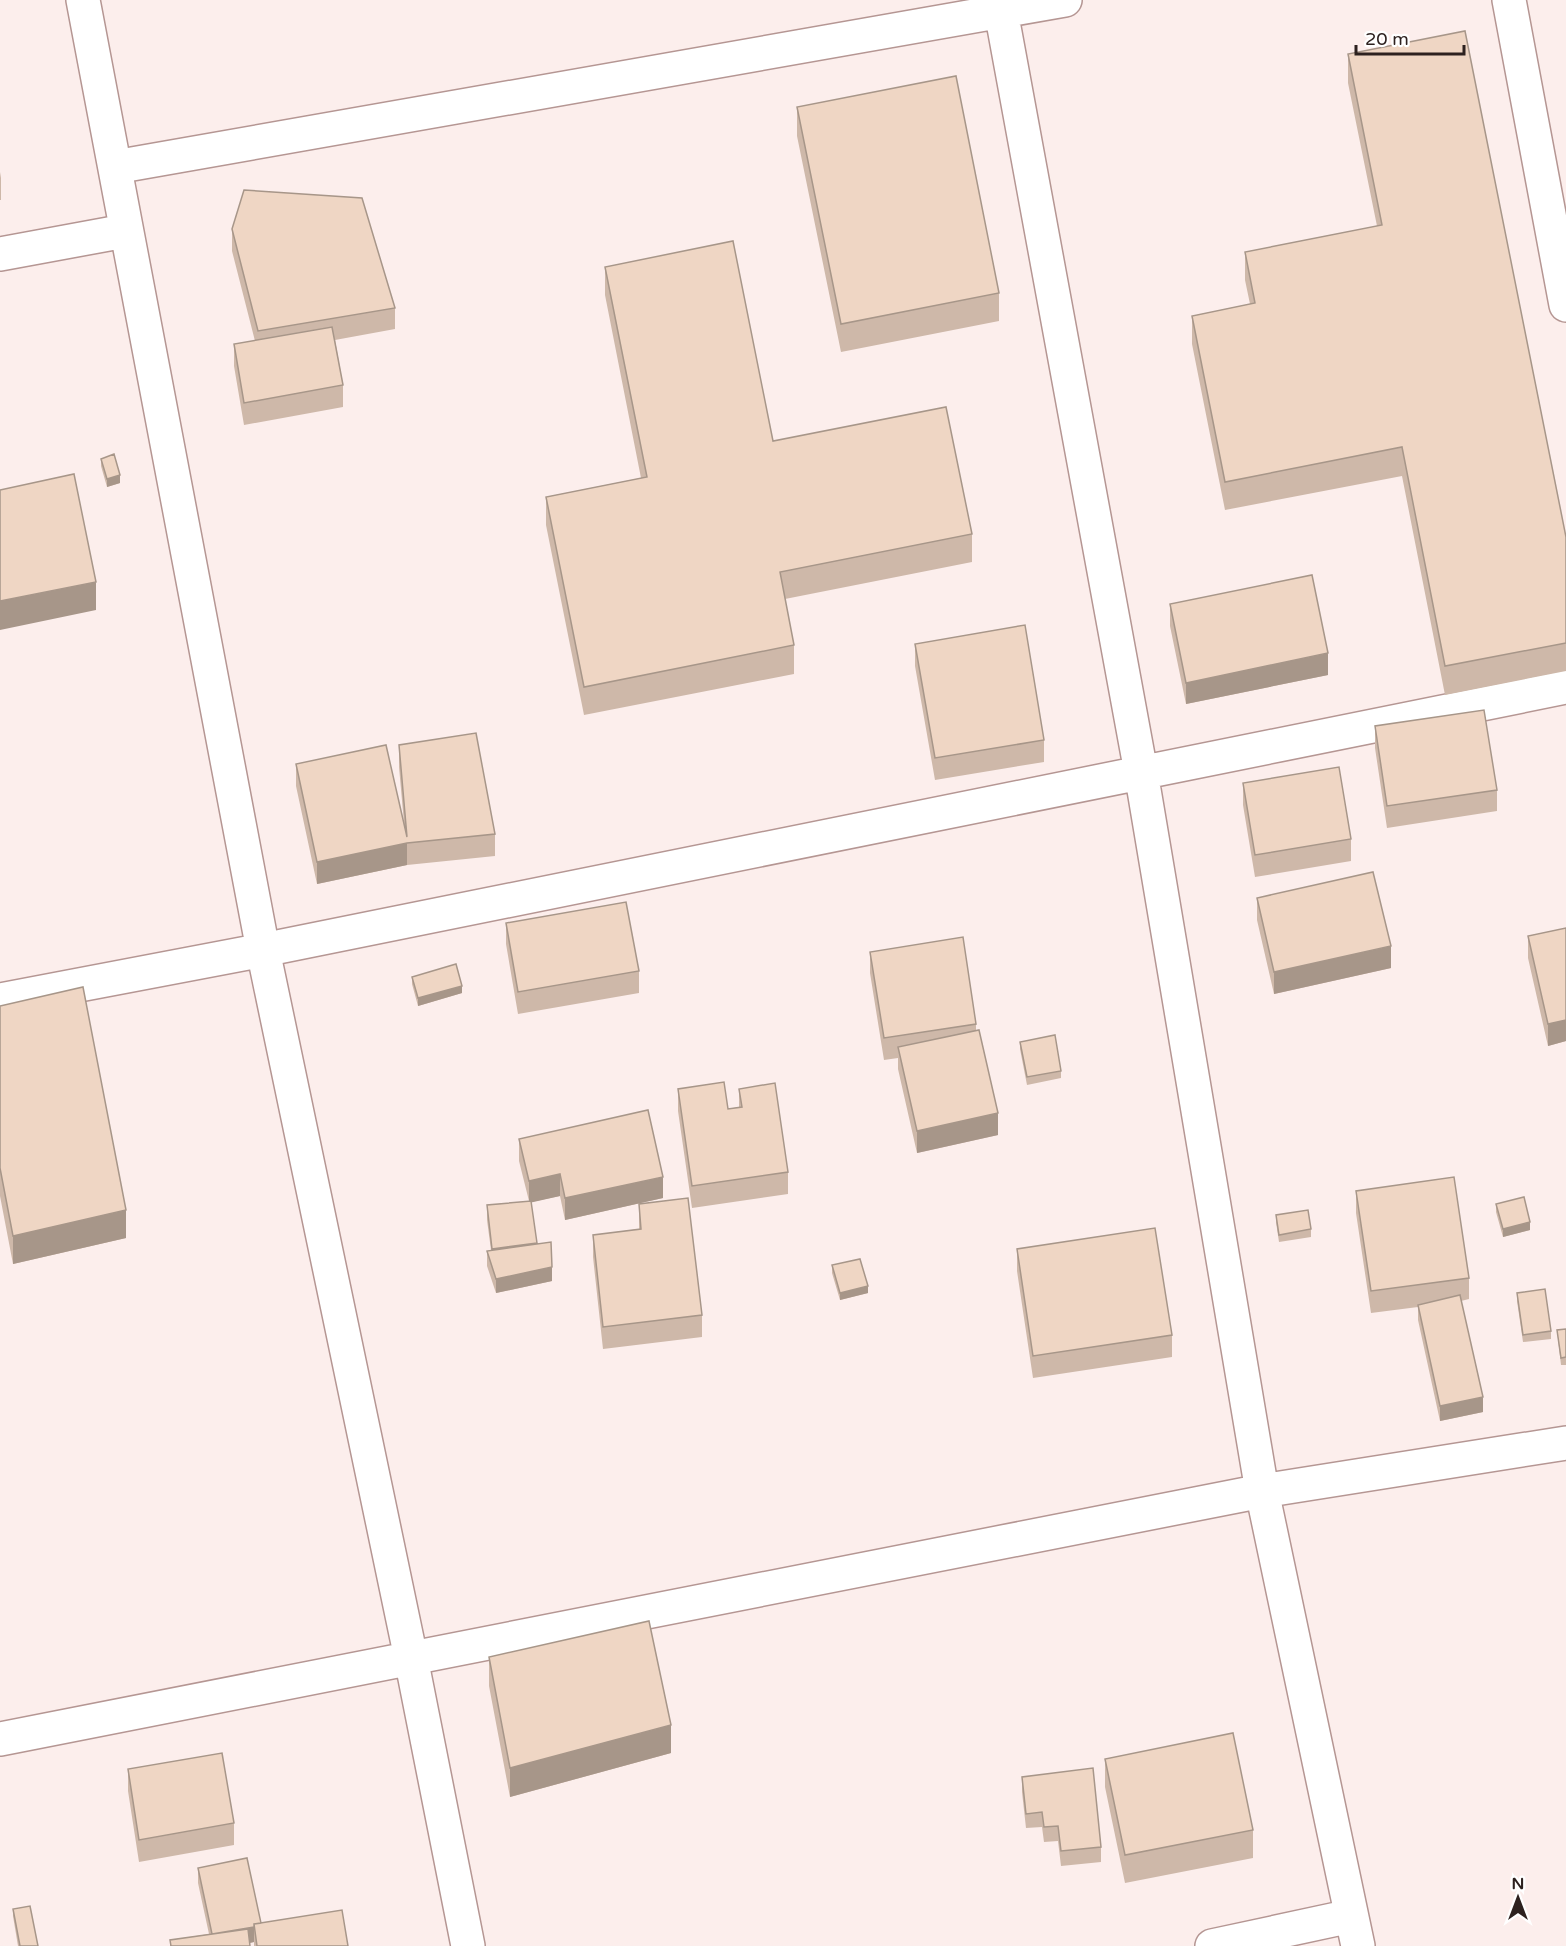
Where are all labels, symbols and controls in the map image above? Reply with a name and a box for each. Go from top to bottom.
scale bar [1356,18,1464,56]
text: 20 m [1365,28,1409,50]
north arrow [1488,1868,1548,1928]
text: N [1512,1874,1524,1894]

